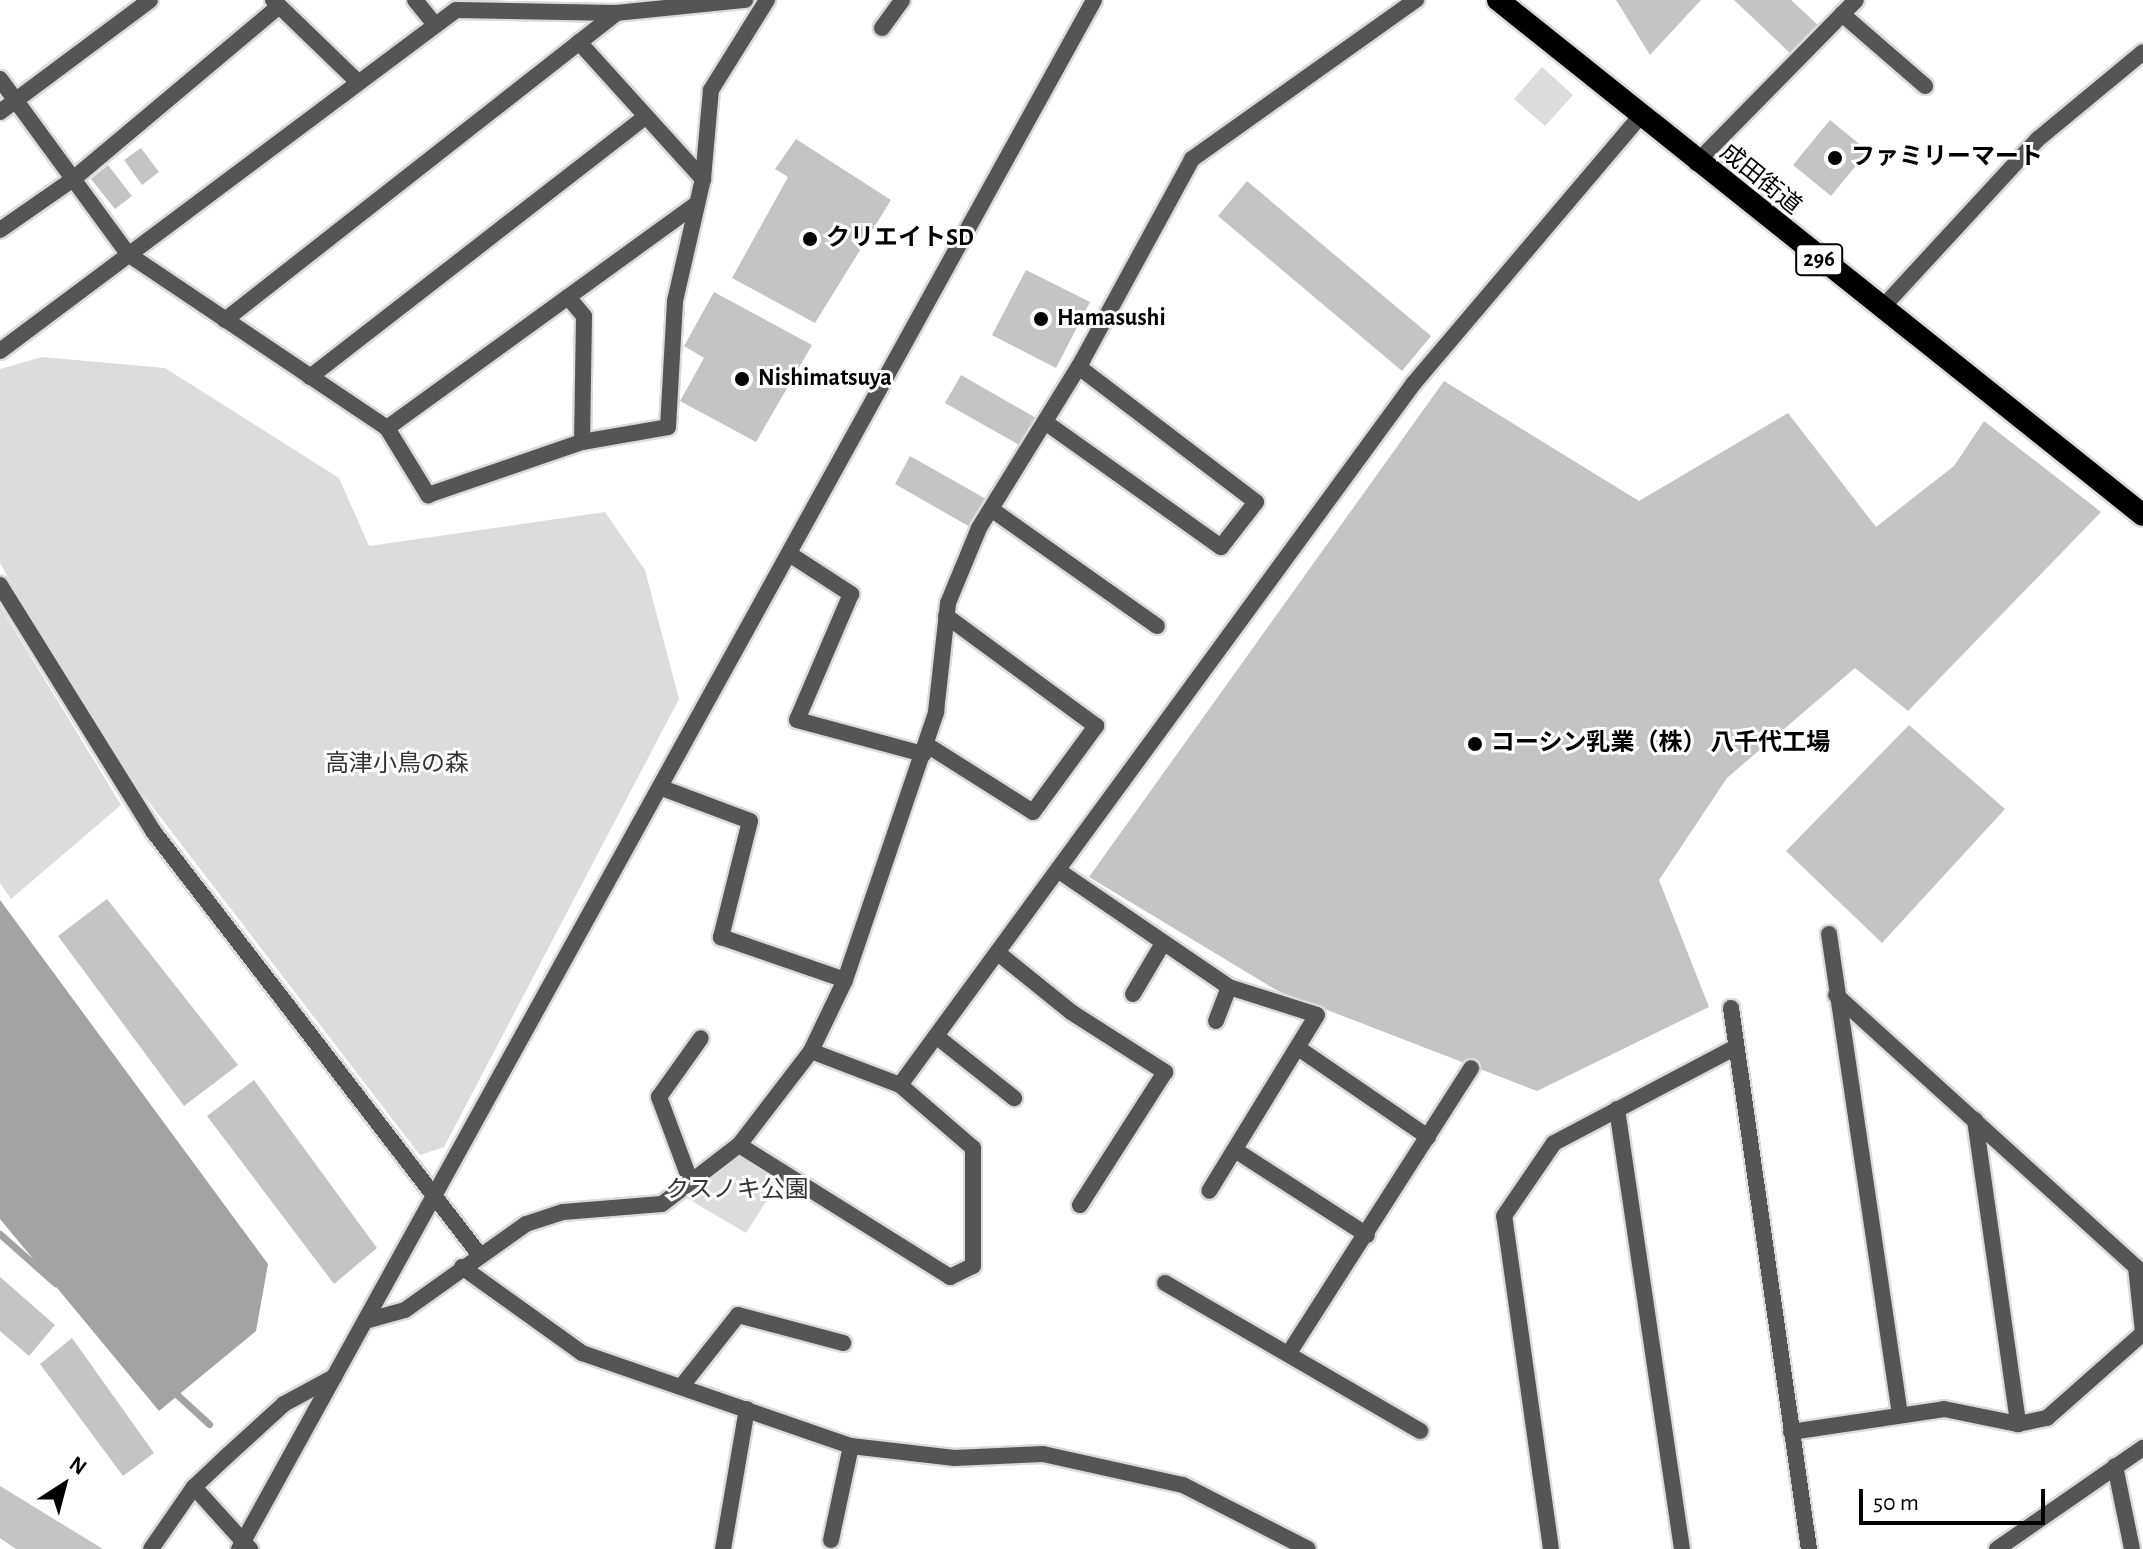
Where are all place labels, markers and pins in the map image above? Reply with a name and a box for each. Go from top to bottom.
place label: ファミリーマート [1851,144,2043,172]
marker: ファミリーマート [1826,149,1844,167]
place label: クリエイトSD [826,225,974,253]
marker: クリエイトSD [801,230,819,248]
place label: Hamasushi [1057,305,1166,333]
marker: Hamasushi [1032,310,1050,328]
place label: Nishimatsuya [758,365,892,393]
marker: Nishimatsuya [733,370,751,388]
place label: コーシン乳業（株） 八千代工場 [1491,730,1831,758]
marker: コーシン乳業（株） 八千代工場 [1466,735,1484,753]

